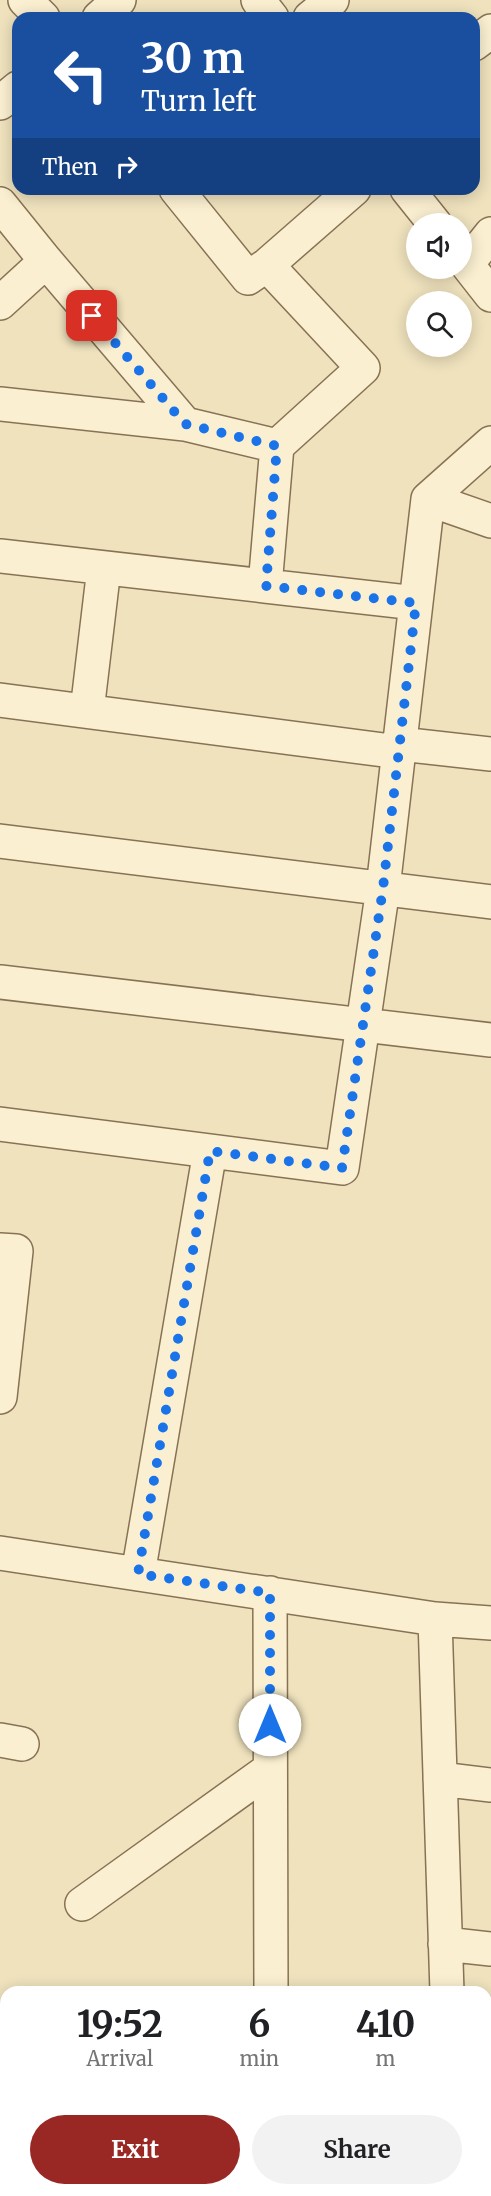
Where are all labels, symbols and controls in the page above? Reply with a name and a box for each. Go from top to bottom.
text: 30 m [141,32,245,84]
icon: left [42,36,120,114]
text: Turn left [141,84,256,118]
icon: right [110,150,143,183]
text: Then [42,153,98,181]
map controls [406,213,472,357]
button: sound [406,213,472,279]
pin [66,290,117,341]
button: search [406,291,472,357]
icon: arrive [75,299,108,332]
position arrow [238,1693,302,1757]
text: 19:52 [77,2002,163,2047]
text: 6 [248,2002,270,2047]
text: 410 [356,2002,415,2047]
text: Arrival [86,2046,153,2071]
text: min [240,2046,279,2071]
text: m [376,2046,395,2071]
button: Exit [30,2115,240,2184]
button: Share [252,2115,462,2184]

